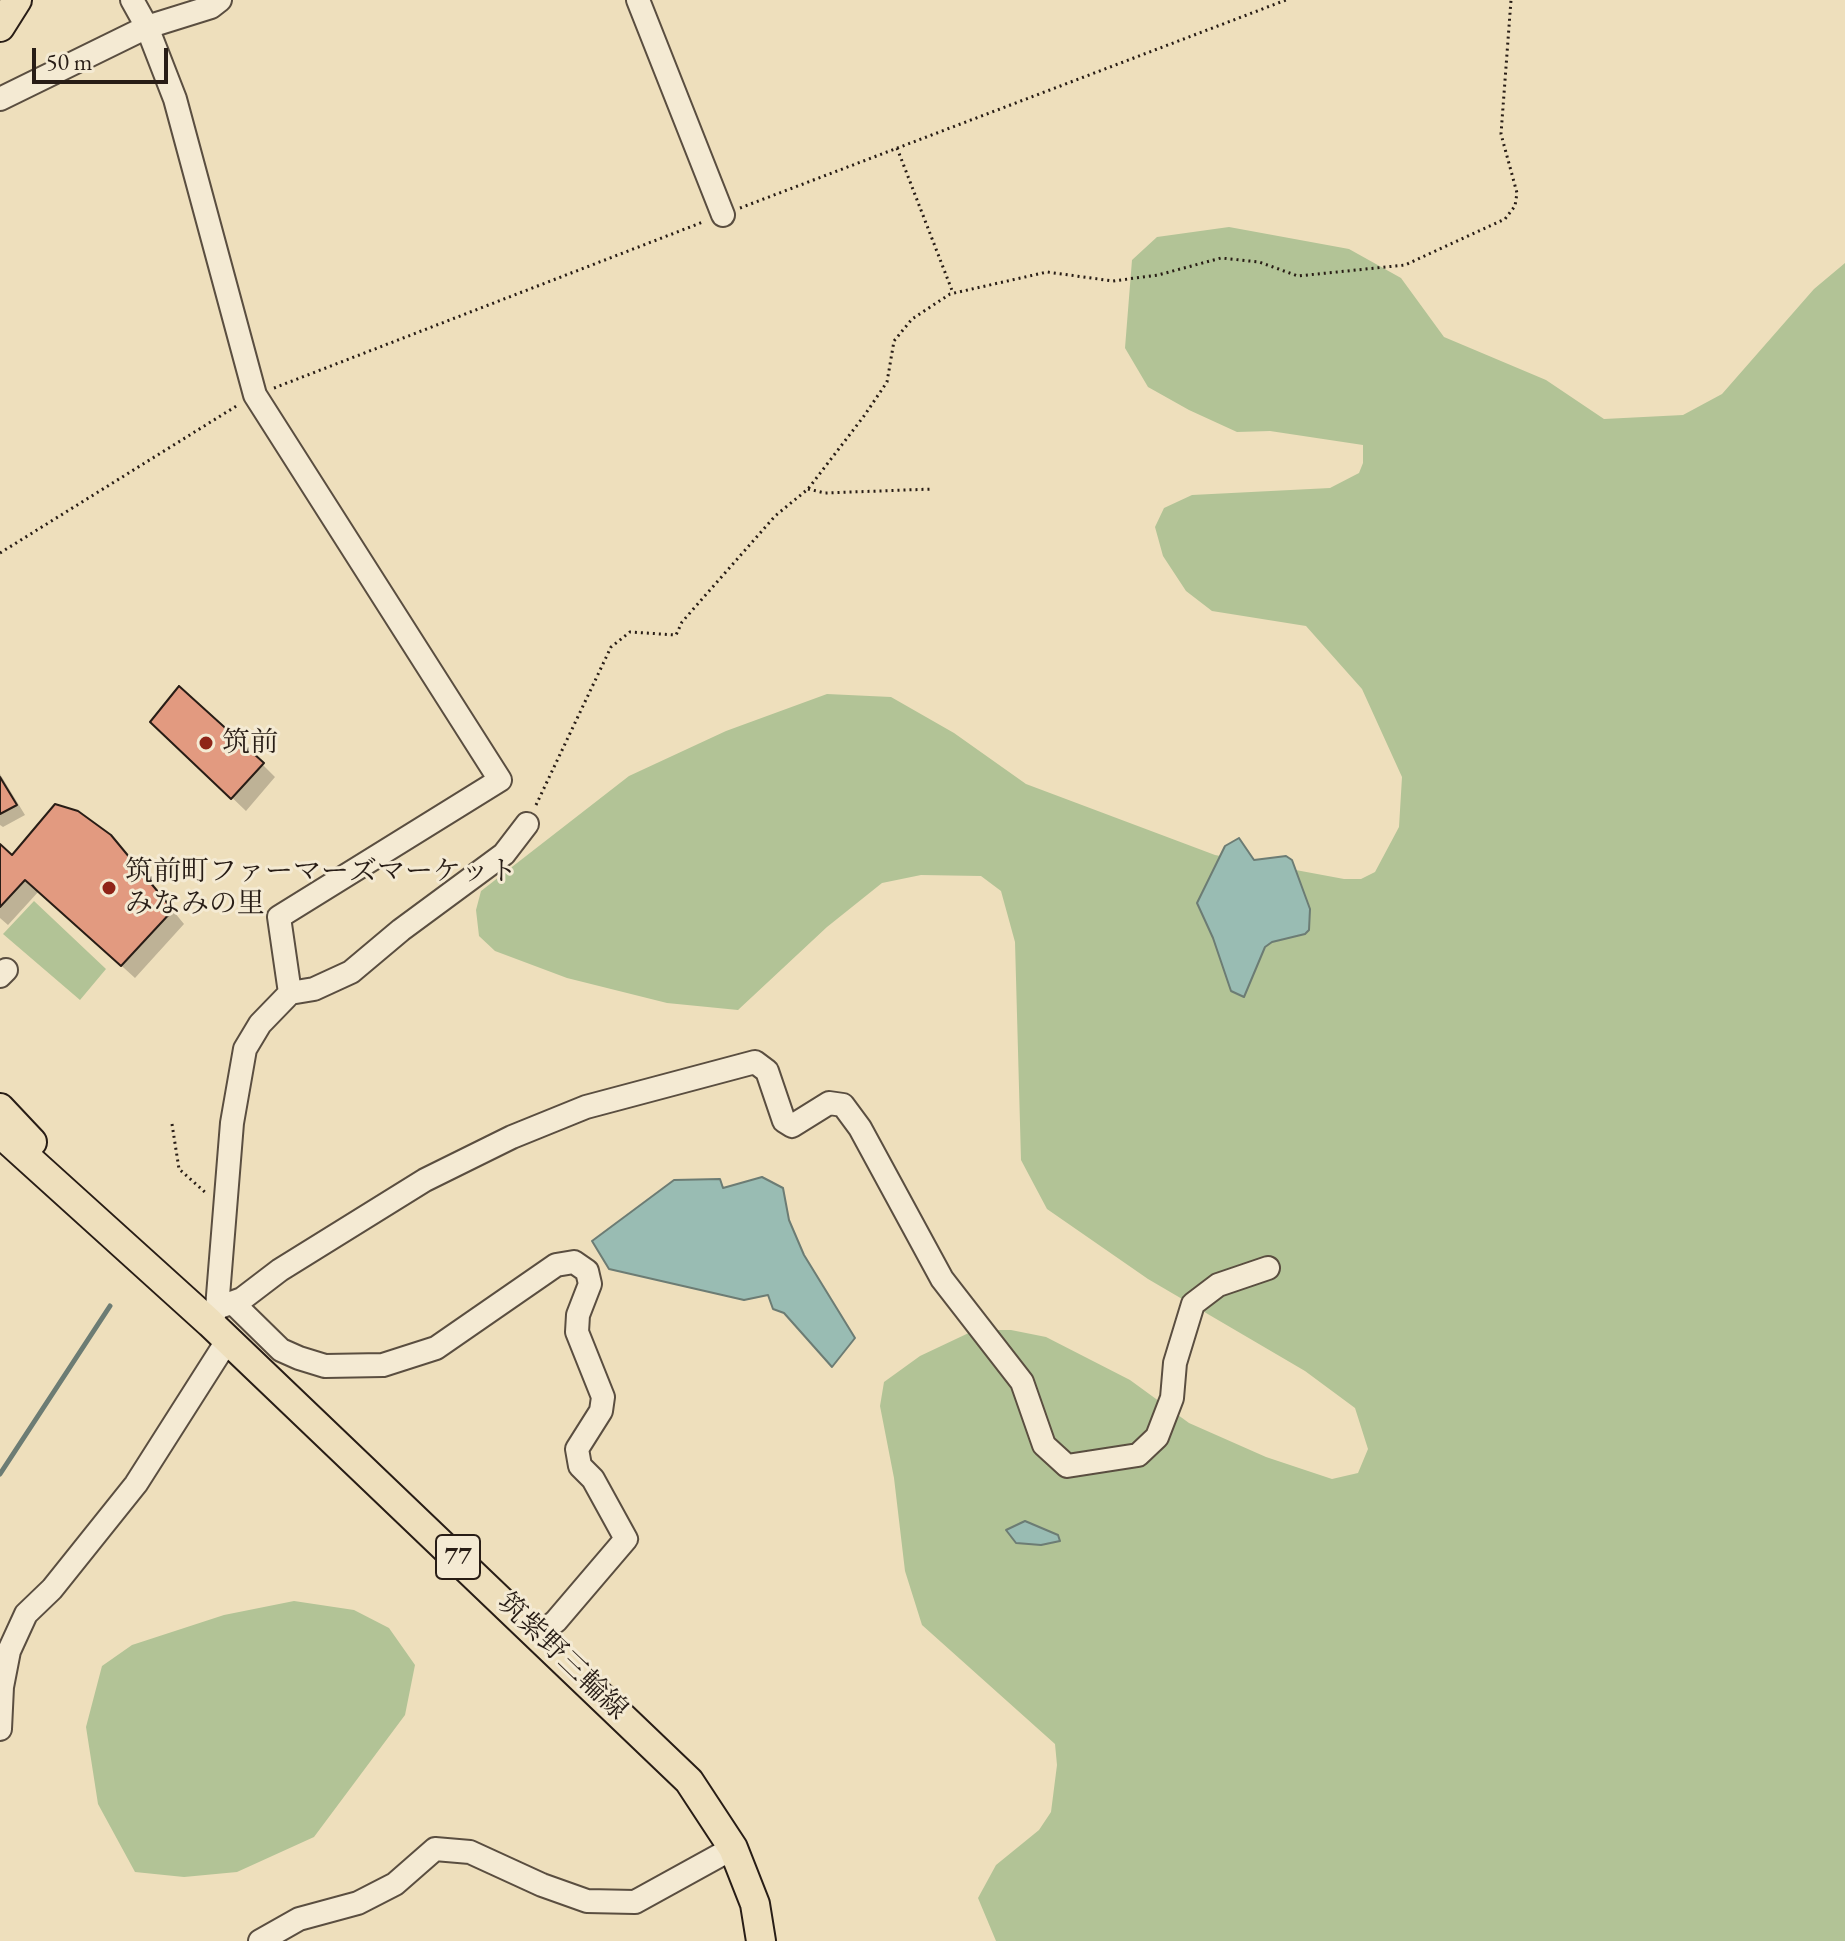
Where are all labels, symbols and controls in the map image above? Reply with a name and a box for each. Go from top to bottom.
scale bar [36,32,172,82]
text: 50 m [46,46,93,77]
place label: 筑前 [222,726,278,760]
marker: 筑前 [197,734,215,752]
place label: 筑前町ファーマーズマーケット みなみの里 [125,855,517,921]
marker: 筑前町ファーマーズマーケット みなみの里 [100,879,118,897]
road number: 77 [436,1535,480,1579]
street label: 筑紫野三輪線 [490,1587,634,1727]

